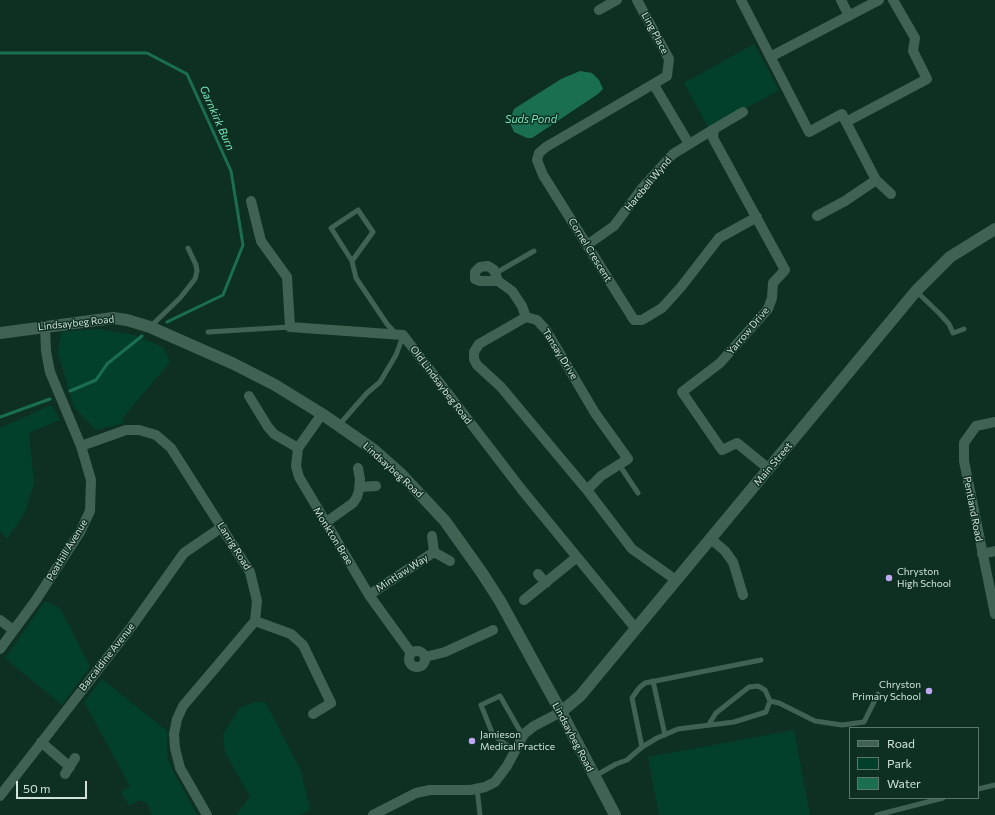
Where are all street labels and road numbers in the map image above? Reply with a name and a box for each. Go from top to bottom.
street label: Ling Place [639,10,671,56]
street label: Harebell Wynd [622,155,674,213]
street label: Cornel Crescent [566,216,614,284]
street label: Yarrow Drive [725,305,771,357]
street label: Lindsaybeg Road [37,313,115,333]
street label: Tansay Drive [540,326,580,382]
street label: Old Lindsaybeg Road [408,343,474,427]
street label: Lindsaybeg Road [361,440,425,500]
street label: Main Street [751,440,795,488]
street label: Pentland Road [961,476,985,542]
street label: Monkton Brae [311,505,355,567]
street label: Peathill Avenue [44,517,90,583]
street label: Lanrig Road [215,520,253,572]
street label: Mintlaw Way [374,552,430,594]
street label: Barcaldine Avenue [77,621,137,693]
street label: Lindsaybeg Road [550,700,596,774]

